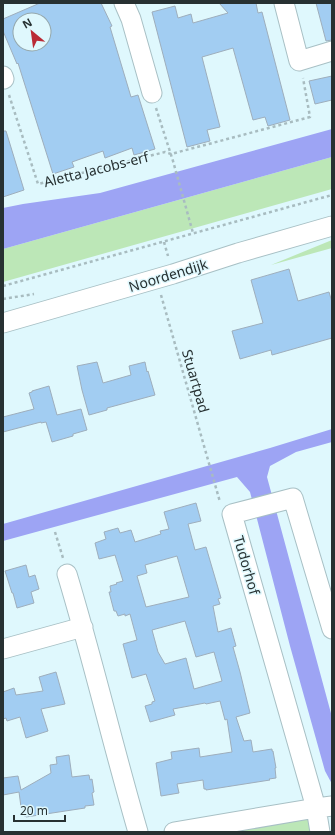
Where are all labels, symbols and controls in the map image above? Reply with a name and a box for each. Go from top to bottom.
north arrow [12,12,52,52]
text: N [19,14,34,32]
street label: Aletta Jacobs-erf [42,147,151,191]
street label: Noordendijk [126,254,210,296]
street label: Stuartpad [178,347,214,415]
street label: Tudorhof [230,533,265,598]
scale bar [14,797,65,823]
text: 20 m [20,802,48,819]

